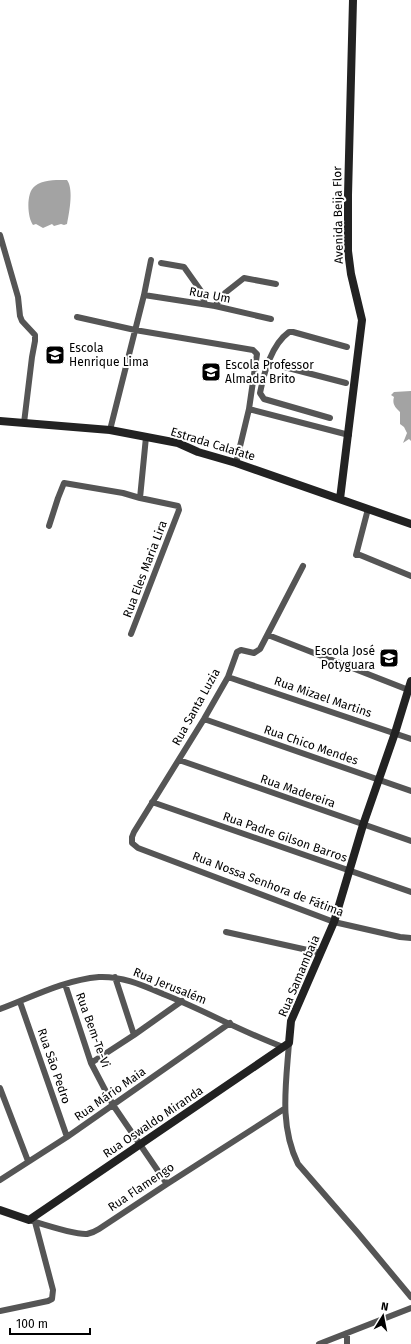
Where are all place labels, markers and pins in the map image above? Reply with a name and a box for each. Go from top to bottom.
place label: Escola Henrique Lima [69,341,149,369]
school or university icon: Escola Henrique Lima [44,344,66,366]
place label: Escola Professor Almada Brito [225,358,314,386]
school or university icon: Escola Professor Almada Brito [200,361,222,383]
place label: Escola José Potyguara [315,644,375,672]
school or university icon: Escola José Potyguara [378,647,400,669]

